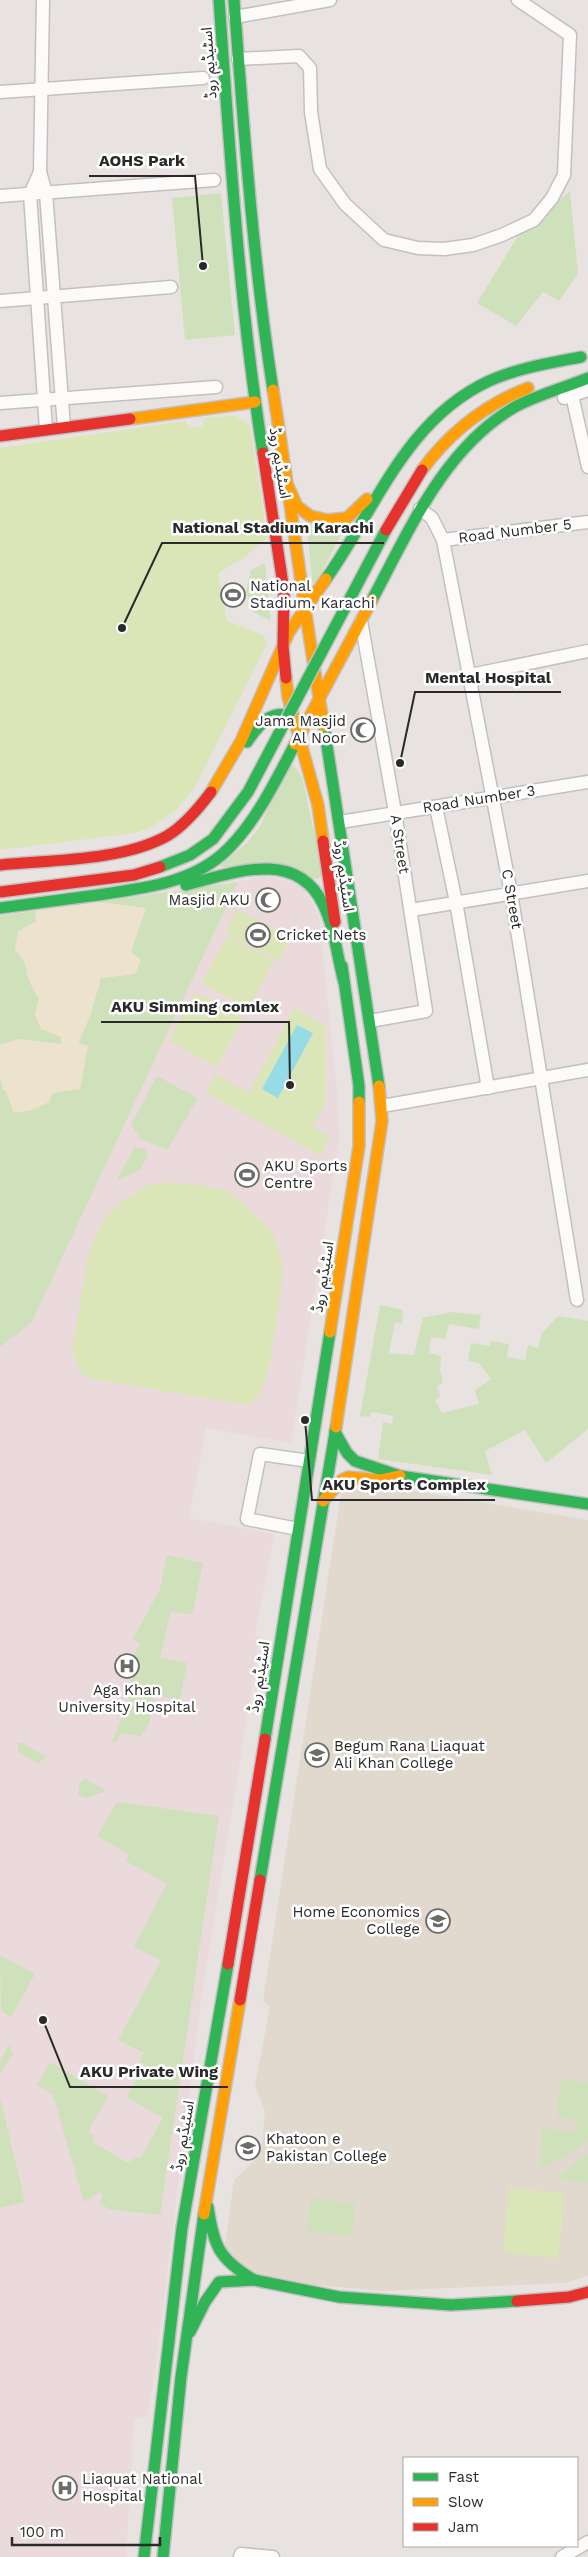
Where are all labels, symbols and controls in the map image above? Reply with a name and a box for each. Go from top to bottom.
street label: اسٹیڈیم روڈ [198,26,222,99]
callout: AOHS Park [89,145,195,176]
text: AOHS Park [99,151,185,170]
street label: اسٹیڈیم روڈ [264,426,295,500]
callout: National Stadium Karachi [162,512,384,543]
street label: Road Number 5 [457,515,573,547]
text: National Stadium Karachi [172,518,374,537]
place label: National Stadium, Karachi [250,577,375,612]
sports icon: National Stadium, Karachi [220,582,246,608]
callout: Mental Hospital [415,661,561,692]
text: Mental Hospital [425,668,552,687]
place label: Jama Masjid Al Noor [255,712,346,747]
mosque icon: Jama Masjid Al Noor [350,717,376,743]
street label: Road Number 3 [421,781,537,817]
street label: A Street [386,813,414,876]
street label: اسٹیڈیم روڈ [328,839,358,913]
street label: C Street [498,868,526,931]
mosque icon: Masjid AKU [255,887,281,913]
place label: Masjid AKU [169,891,250,909]
sports icon: Cricket Nets [245,922,271,948]
place label: Cricket Nets [276,926,366,944]
callout: AKU Simming comlex [101,991,289,1022]
text: AKU Simming comlex [111,997,280,1016]
place label: AKU Sports Centre [264,1157,347,1192]
sports icon: AKU Sports Centre [234,1162,260,1188]
street label: اسٹیڈیم روڈ [308,1240,339,1314]
callout: AKU Sports Complex [312,1469,495,1500]
text: AKU Sports Complex [322,1475,486,1494]
street label: اسٹیڈیم روڈ [244,1640,275,1714]
hospital icon: Aga Khan University Hospital [114,1653,140,1679]
place label: Aga Khan University Hospital [58,1681,196,1716]
place label: Begum Rana Liaquat Ali Khan College [334,1737,485,1772]
school or university icon: Begum Rana Liaquat Ali Khan College [304,1742,330,1768]
place label: Home Economics College [292,1903,420,1938]
school or university icon: Home Economics College [425,1908,451,1934]
callout: AKU Private Wing [70,2056,228,2087]
text: AKU Private Wing [80,2062,218,2081]
street label: اسٹیڈیم روڈ [168,2099,200,2173]
place label: Khatoon e Pakistan College [266,2130,387,2165]
school or university icon: Khatoon e Pakistan College [235,2135,261,2161]
legend [403,2457,578,2547]
text: Fast [448,2468,480,2486]
place label: Liaquat National Hospital [82,2470,203,2505]
hospital icon: Liaquat National Hospital [52,2475,78,2501]
text: Slow [448,2493,484,2511]
scale bar [12,2514,160,2546]
text: Jam [448,2518,479,2536]
text: 100 m [20,2523,64,2541]

